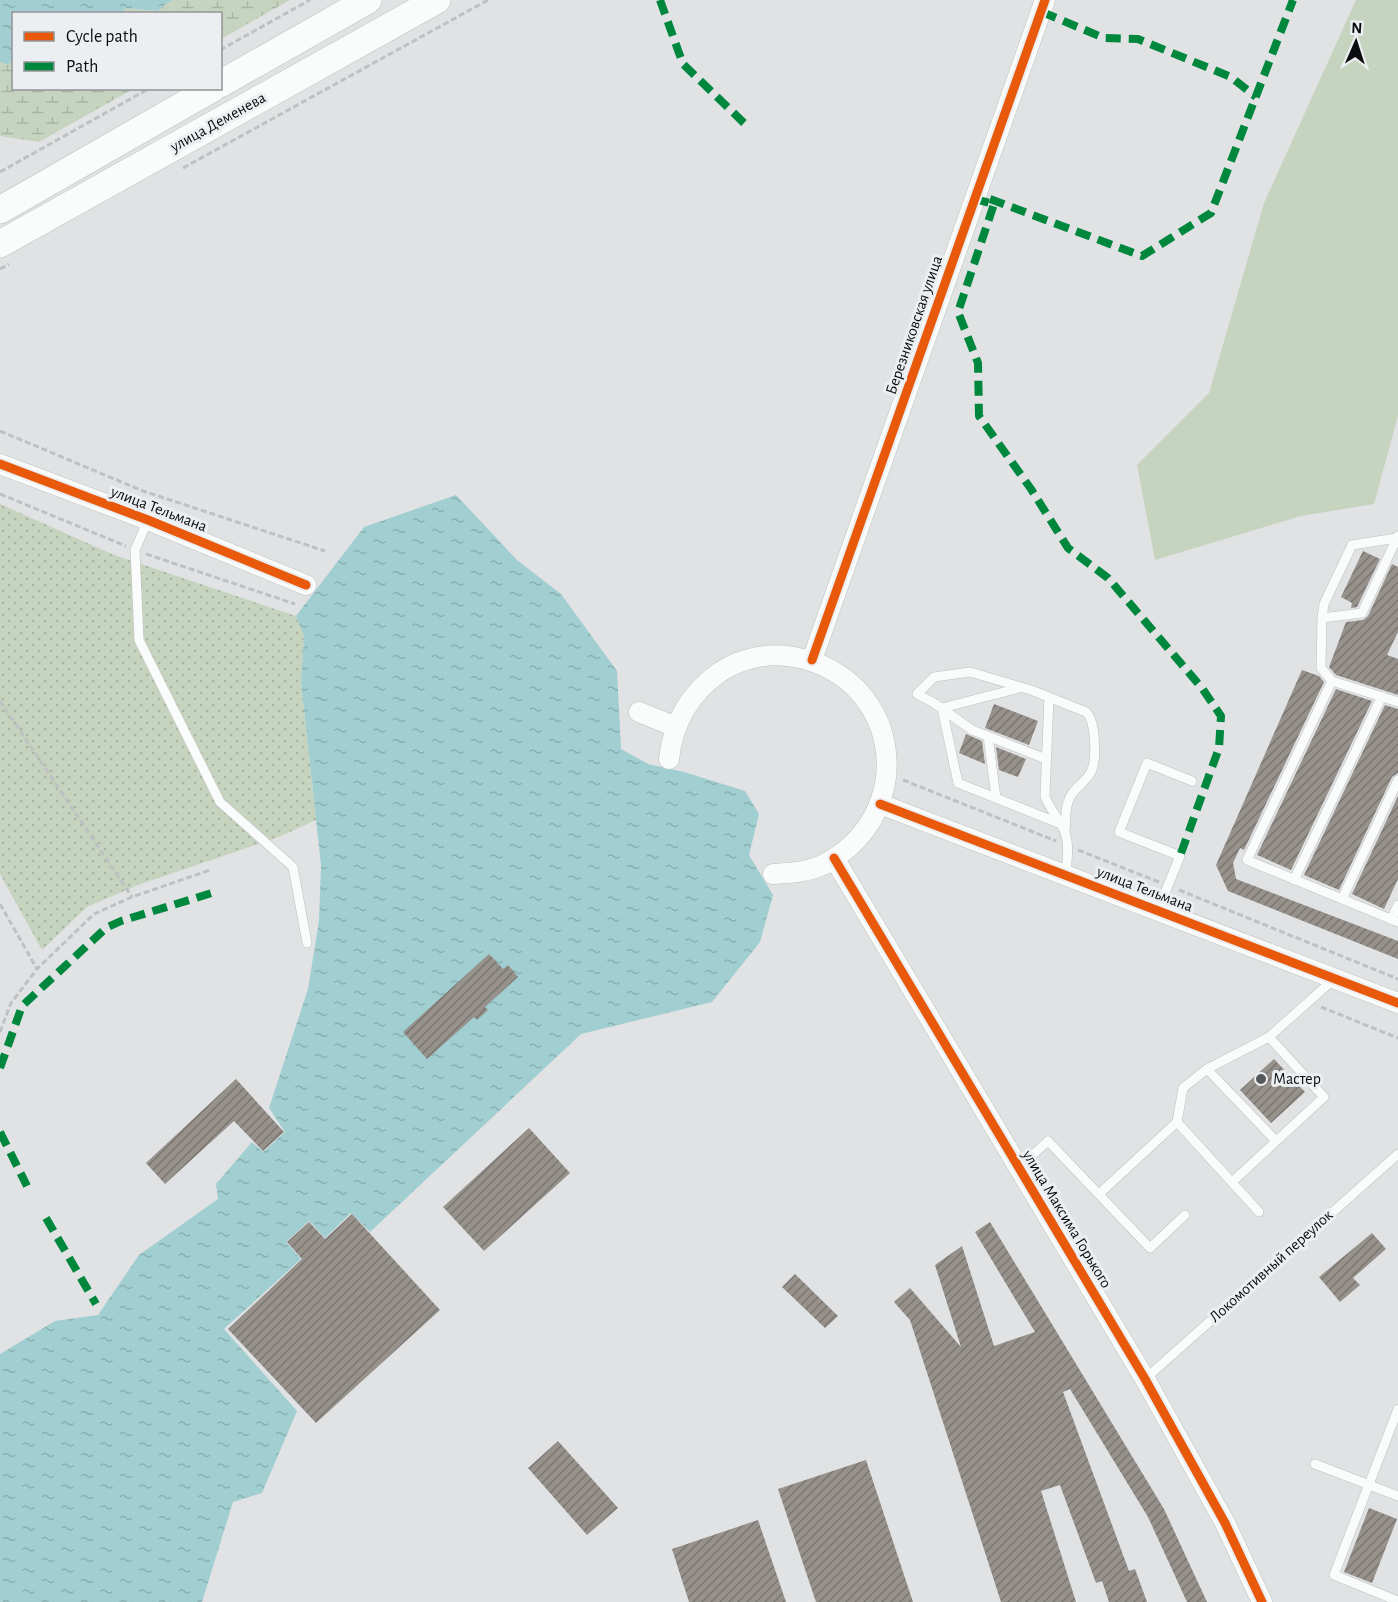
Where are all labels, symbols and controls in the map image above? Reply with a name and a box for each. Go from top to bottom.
legend [12,12,222,90]
north arrow [1326,12,1386,72]
text: N [1351,20,1363,36]
text: Cycle path [66,28,138,46]
text: Path [66,58,98,76]
street label: улица Деменева [167,89,269,156]
street label: Березниковская улица [883,254,946,397]
street label: улица Тельмана [108,483,209,536]
street label: улица Тельмана [1094,863,1195,916]
place label: Мастер [1273,1071,1321,1087]
marker: Мастер [1254,1072,1268,1086]
street label: улица Максима Горького [1018,1146,1115,1291]
street label: Локомотивный переулок [1206,1206,1337,1326]

